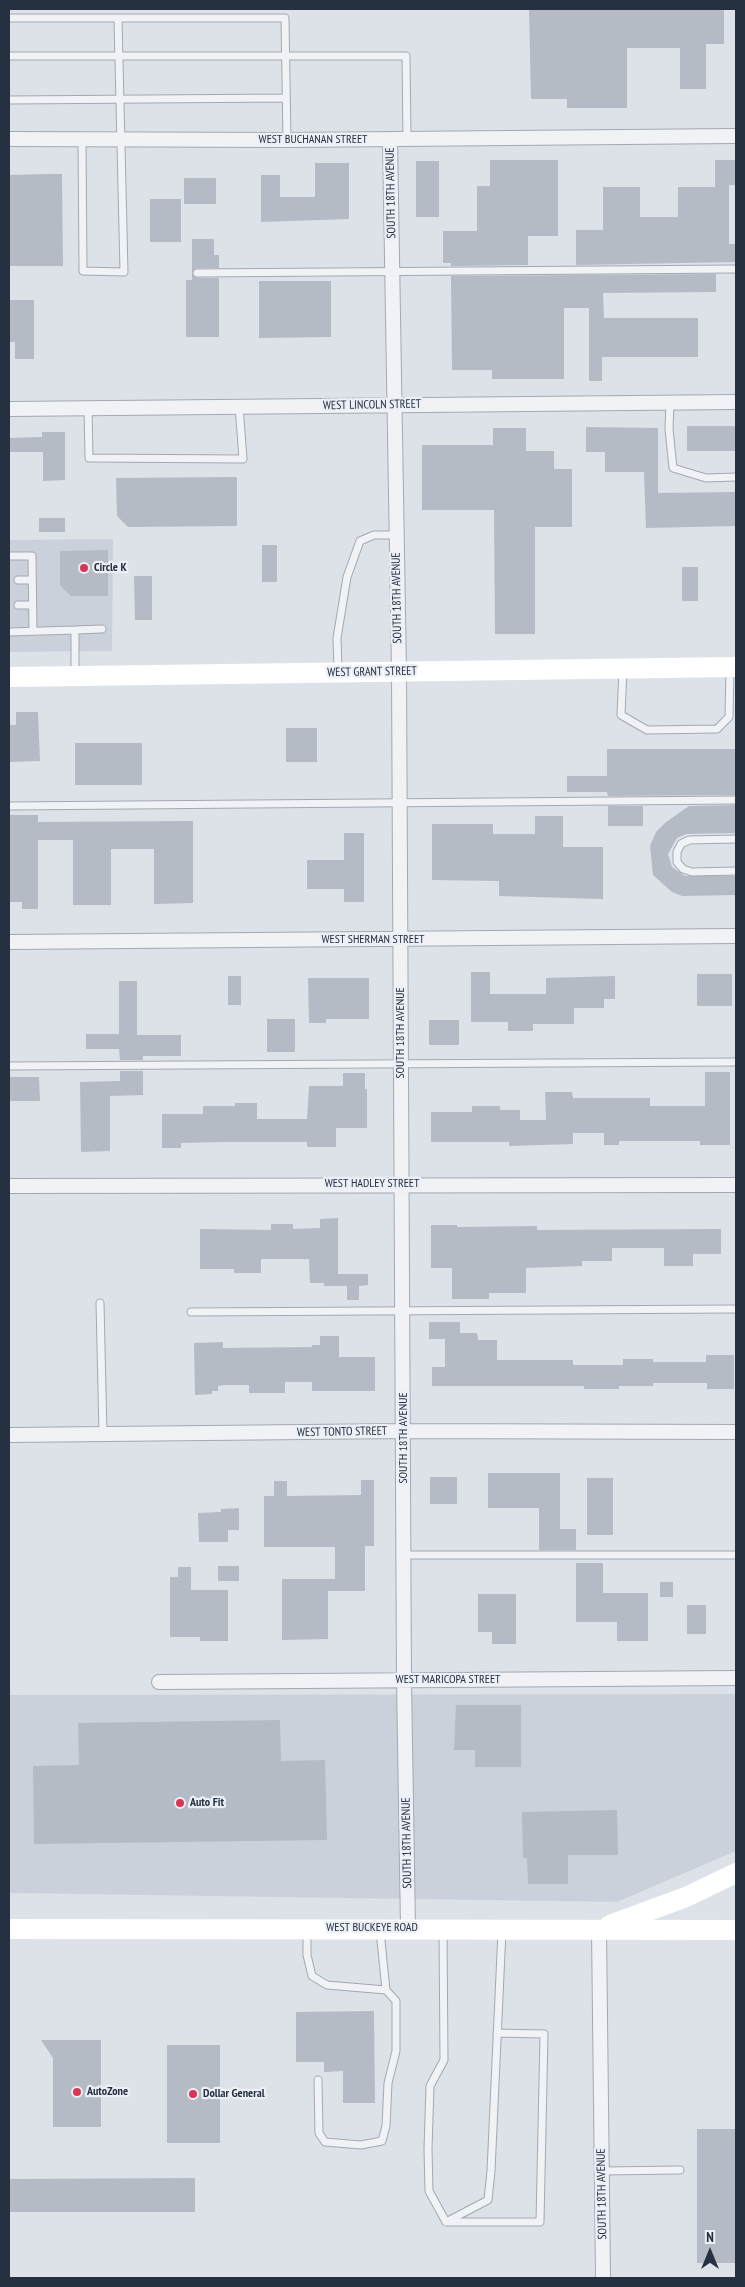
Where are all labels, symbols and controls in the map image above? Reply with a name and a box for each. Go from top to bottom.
street label: WEST BUCHANAN STREET [259,133,367,147]
street label: SOUTH 18TH AVENUE [383,147,399,239]
street label: WEST LINCOLN STREET [323,397,421,413]
street label: SOUTH 18TH AVENUE [389,552,405,644]
place label: Circle K [94,561,127,575]
marker: Circle K [78,562,90,574]
street label: WEST GRANT STREET [327,664,417,680]
street label: WEST SHERMAN STREET [322,933,424,947]
street label: SOUTH 18TH AVENUE [394,987,408,1079]
street label: WEST HADLEY STREET [325,1177,419,1191]
street label: SOUTH 18TH AVENUE [397,1392,411,1484]
street label: WEST TONTO STREET [297,1424,387,1440]
street label: WEST MARICOPA STREET [396,1673,500,1687]
place label: Auto Fit [190,1796,224,1810]
marker: Auto Fit [174,1797,186,1809]
street label: SOUTH 18TH AVENUE [399,1797,415,1889]
street label: WEST BUCKEYE ROAD [326,1921,418,1935]
place label: AutoZone [87,2085,128,2099]
marker: AutoZone [71,2086,83,2098]
place label: Dollar General [203,2087,265,2101]
marker: Dollar General [187,2088,199,2100]
street label: SOUTH 18TH AVENUE [594,2148,610,2240]
north arrow [685,2227,735,2277]
text: N [706,2228,714,2246]

